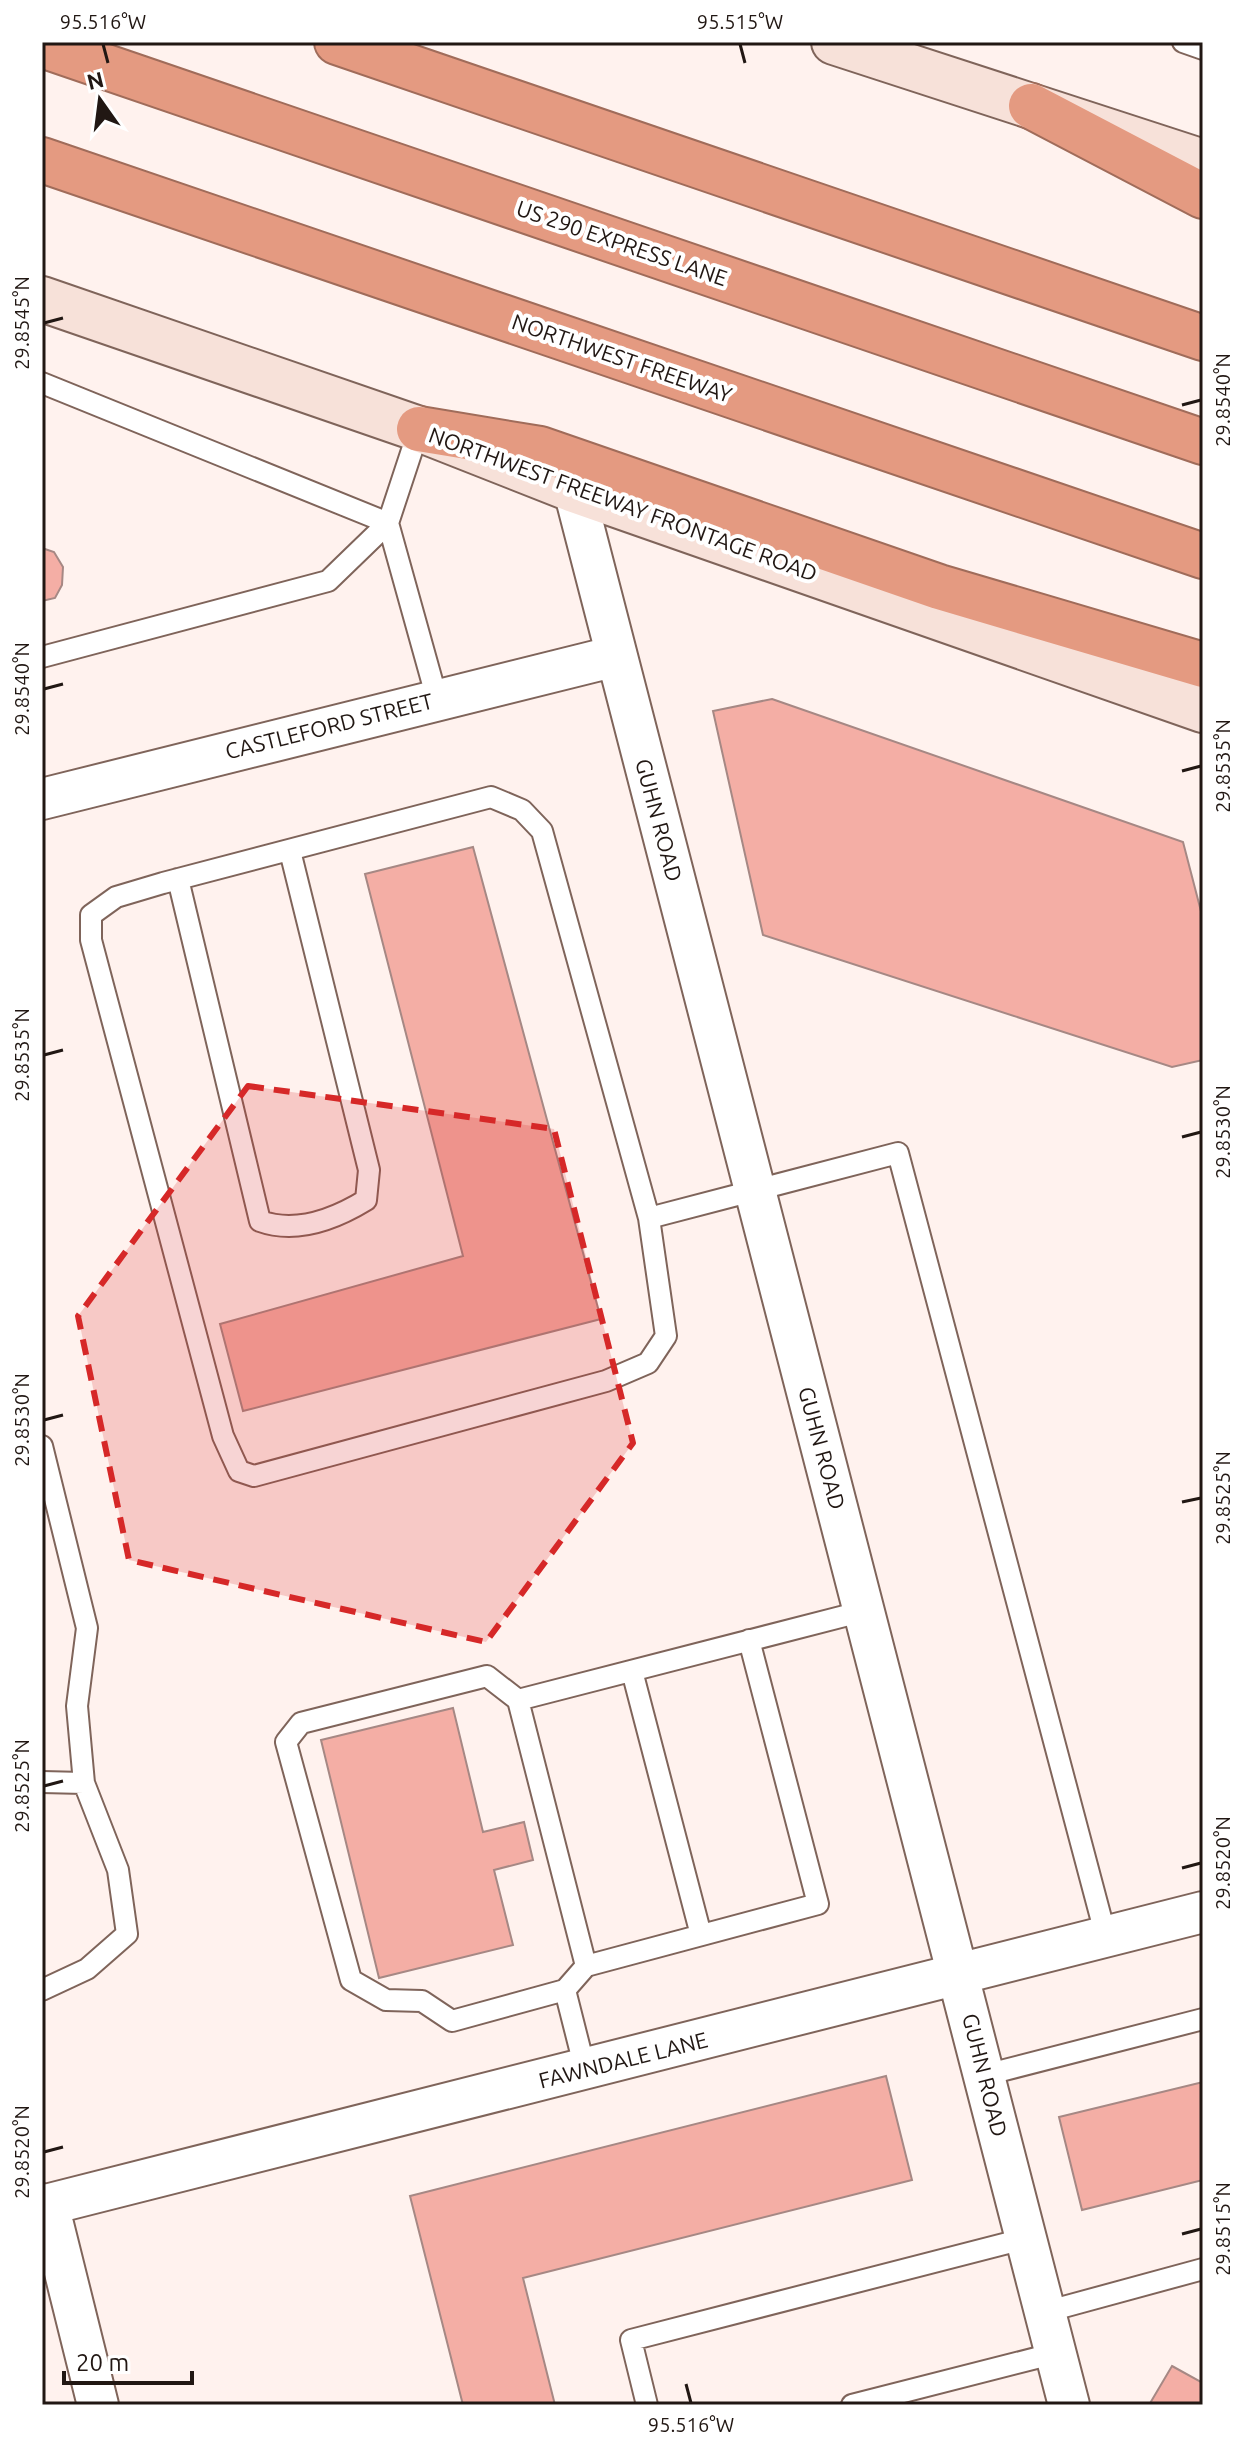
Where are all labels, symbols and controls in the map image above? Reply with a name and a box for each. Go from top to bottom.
text: 95.516°W [60,10,146,33]
text: 95.515°W [697,10,783,33]
north arrow [60,60,140,140]
text: N [84,66,106,94]
street label: US 290 EXPRESS LANE [513,195,731,290]
text: 29.8545°N [10,276,33,370]
street label: NORTHWEST FREEWAY [509,308,736,407]
text: 29.8540°N [1211,353,1234,447]
street label: NORTHWEST FREEWAY FRONTAGE ROAD [426,421,821,586]
text: 29.8540°N [10,642,33,736]
street label: CASTLEFORD STREET [222,688,435,763]
text: 29.8535°N [1211,719,1234,813]
street label: GUHN ROAD [631,756,688,884]
text: 29.8535°N [10,1008,33,1102]
text: 29.8530°N [1211,1085,1234,1179]
text: 29.8530°N [10,1373,33,1467]
street label: GUHN ROAD [794,1384,851,1512]
text: 29.8525°N [1211,1451,1234,1545]
text: 29.8525°N [10,1739,33,1833]
text: 29.8520°N [1211,1816,1234,1910]
street label: GUHN ROAD [958,2011,1013,2139]
street label: FAWNDALE LANE [536,2026,710,2093]
text: 29.8520°N [10,2105,33,2199]
text: 29.8515°N [1211,2182,1234,2276]
scale bar [64,2335,192,2385]
text: 20 m [76,2349,129,2376]
text: 95.516°W [648,2413,734,2436]

